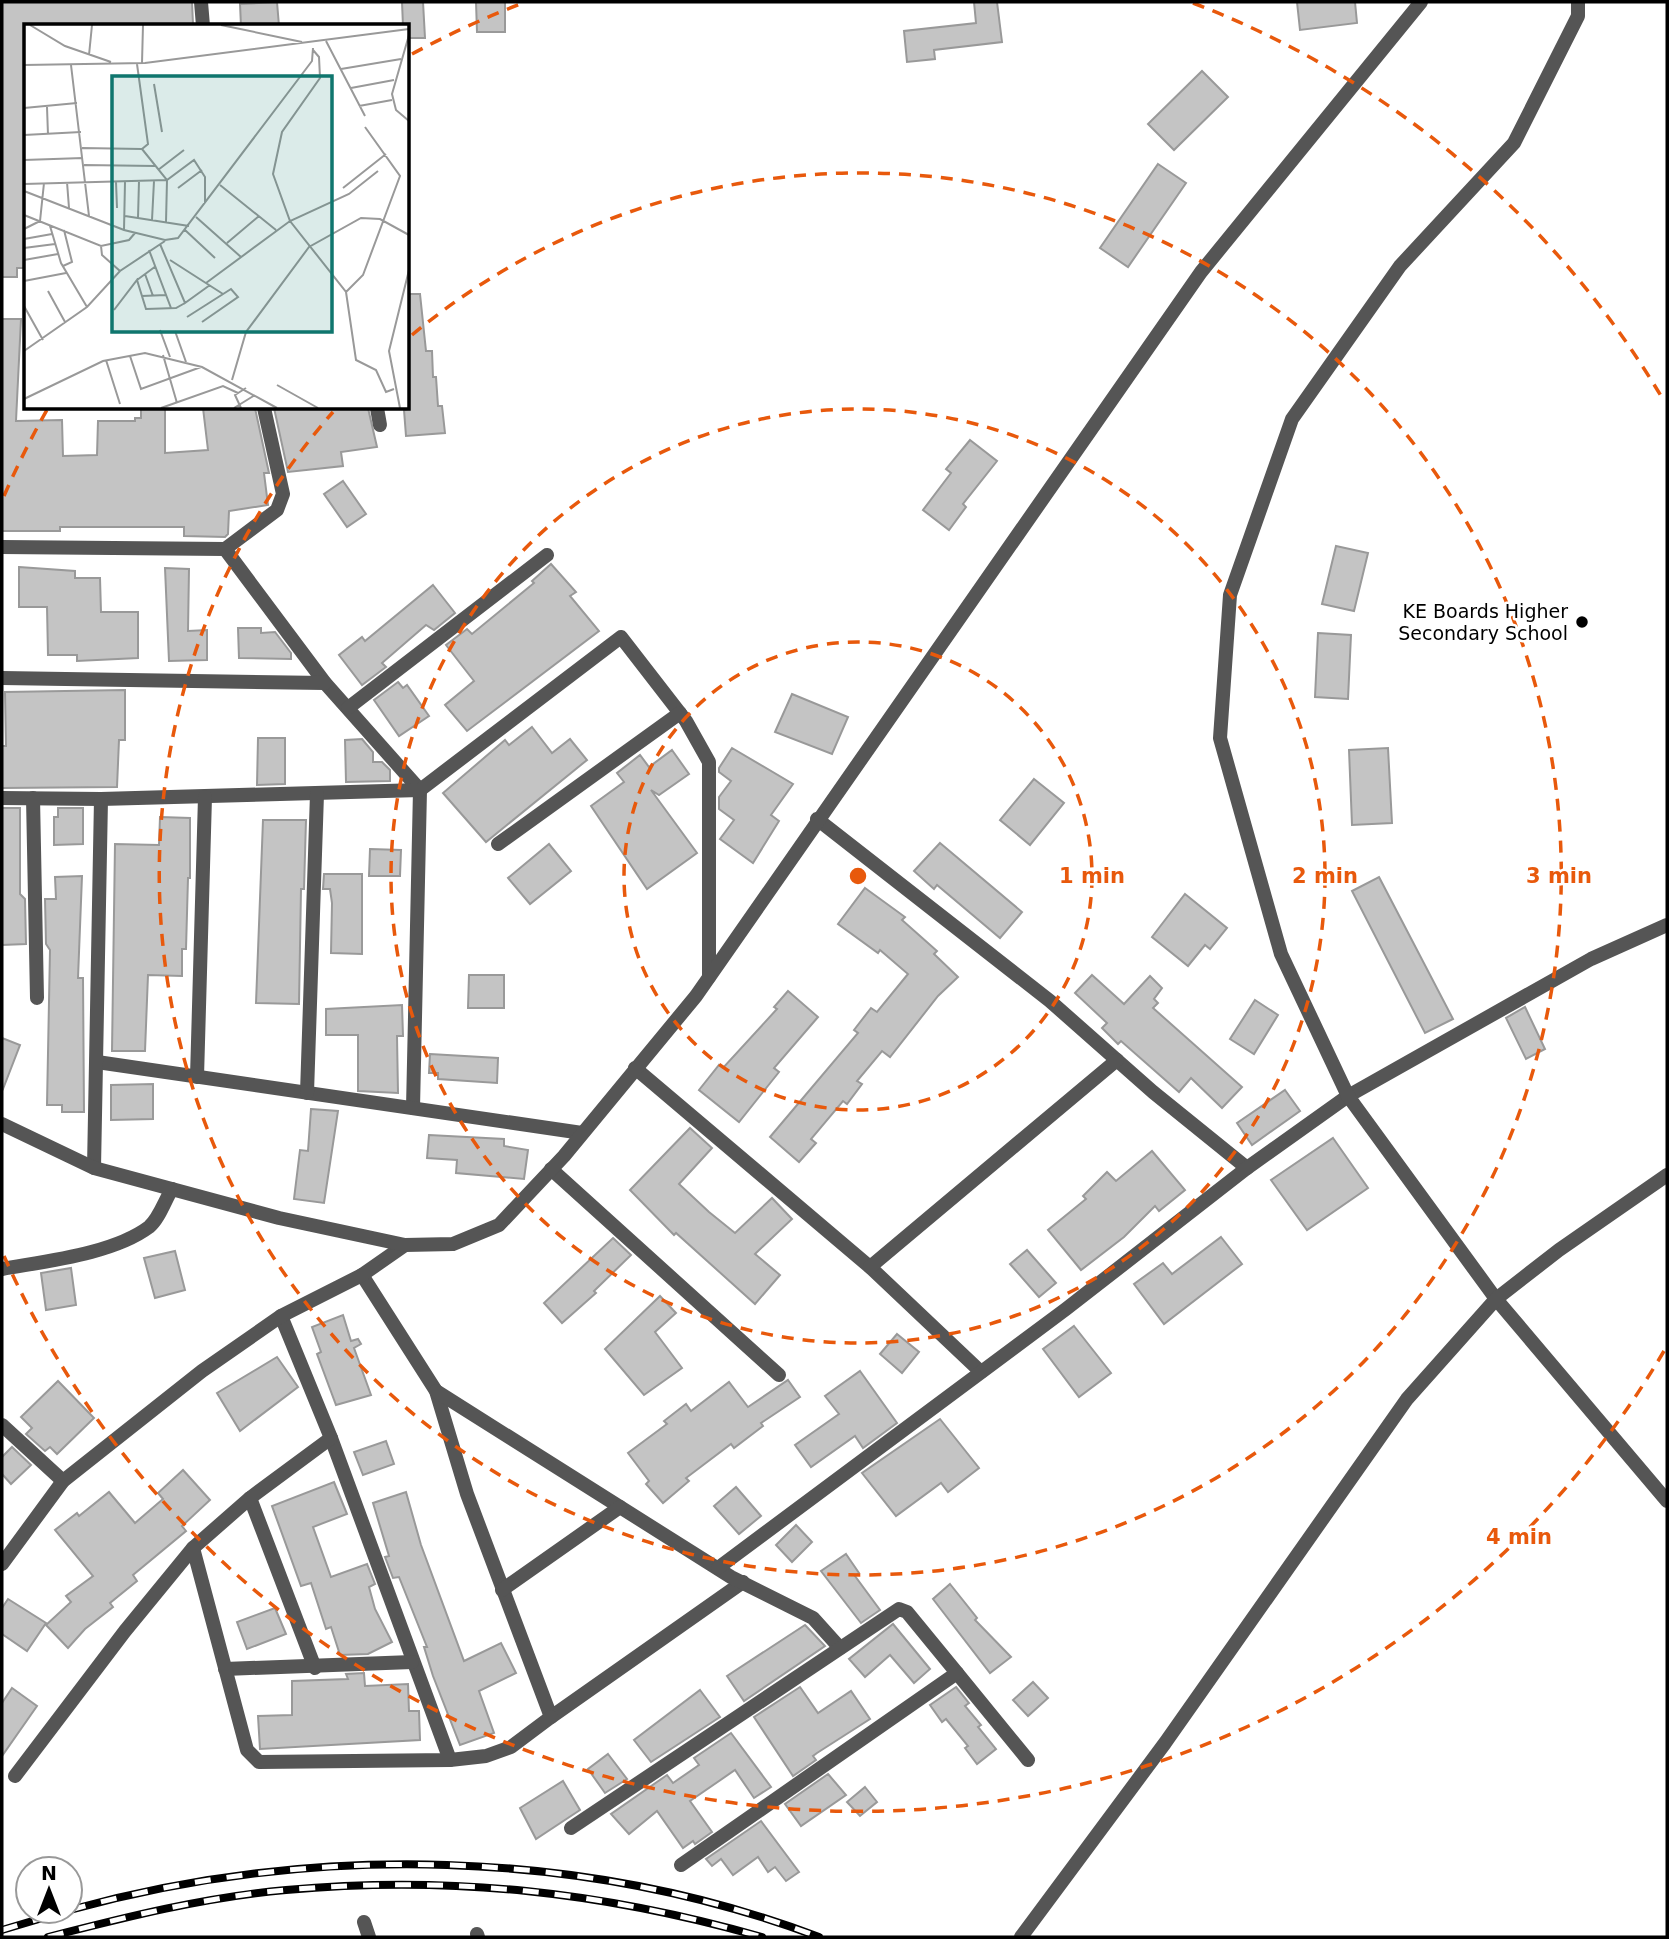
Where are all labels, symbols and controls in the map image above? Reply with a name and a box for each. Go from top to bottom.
inset map [24,24,410,410]
place label: KE Boards Higher Secondary School [1398,600,1568,644]
marker: KE Boards Higher Secondary School [1574,614,1590,630]
centre of rings [846,864,870,888]
text: 1 min [1059,864,1125,888]
text: 2 min [1292,864,1358,888]
text: 3 min [1526,864,1592,888]
text: 4 min [1486,1525,1552,1549]
north arrow [14,1855,84,1925]
text: N [41,1862,57,1884]

